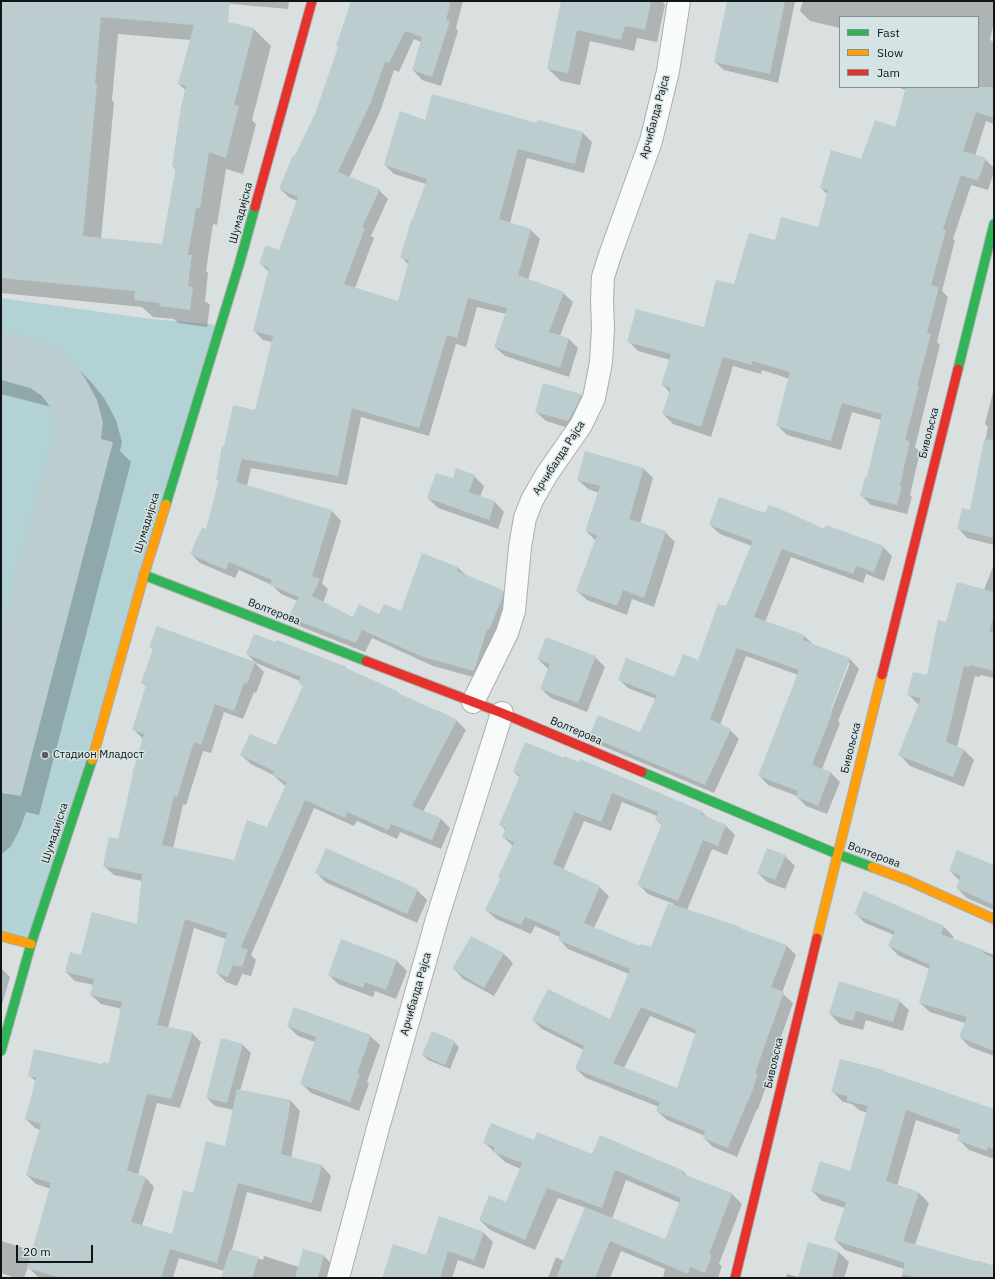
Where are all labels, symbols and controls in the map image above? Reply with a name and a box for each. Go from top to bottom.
legend [839,16,979,88]
text: Fast [877,25,900,40]
text: Slow [877,45,903,60]
text: Jam [877,65,900,80]
street label: Арчибалда Рајса [638,74,672,160]
street label: Шумадијска [226,181,256,245]
street label: Бивољска [916,406,942,460]
street label: Арчибалда Рајса [530,418,588,498]
street label: Шумадијска [131,491,163,555]
street label: Волтерова [246,596,302,628]
street label: Волтерова [548,714,604,748]
street label: Бивољска [838,721,864,775]
place label: Стадион Младост [53,748,144,762]
marker: Стадион Младост [40,750,50,760]
street label: Шумадијска [39,801,71,865]
street label: Волтерова [846,839,902,871]
street label: Арчибалда Рајса [398,951,434,1037]
street label: Бивољска [762,1036,786,1090]
scale bar [18,1237,95,1263]
text: 20 m [23,1244,51,1259]

